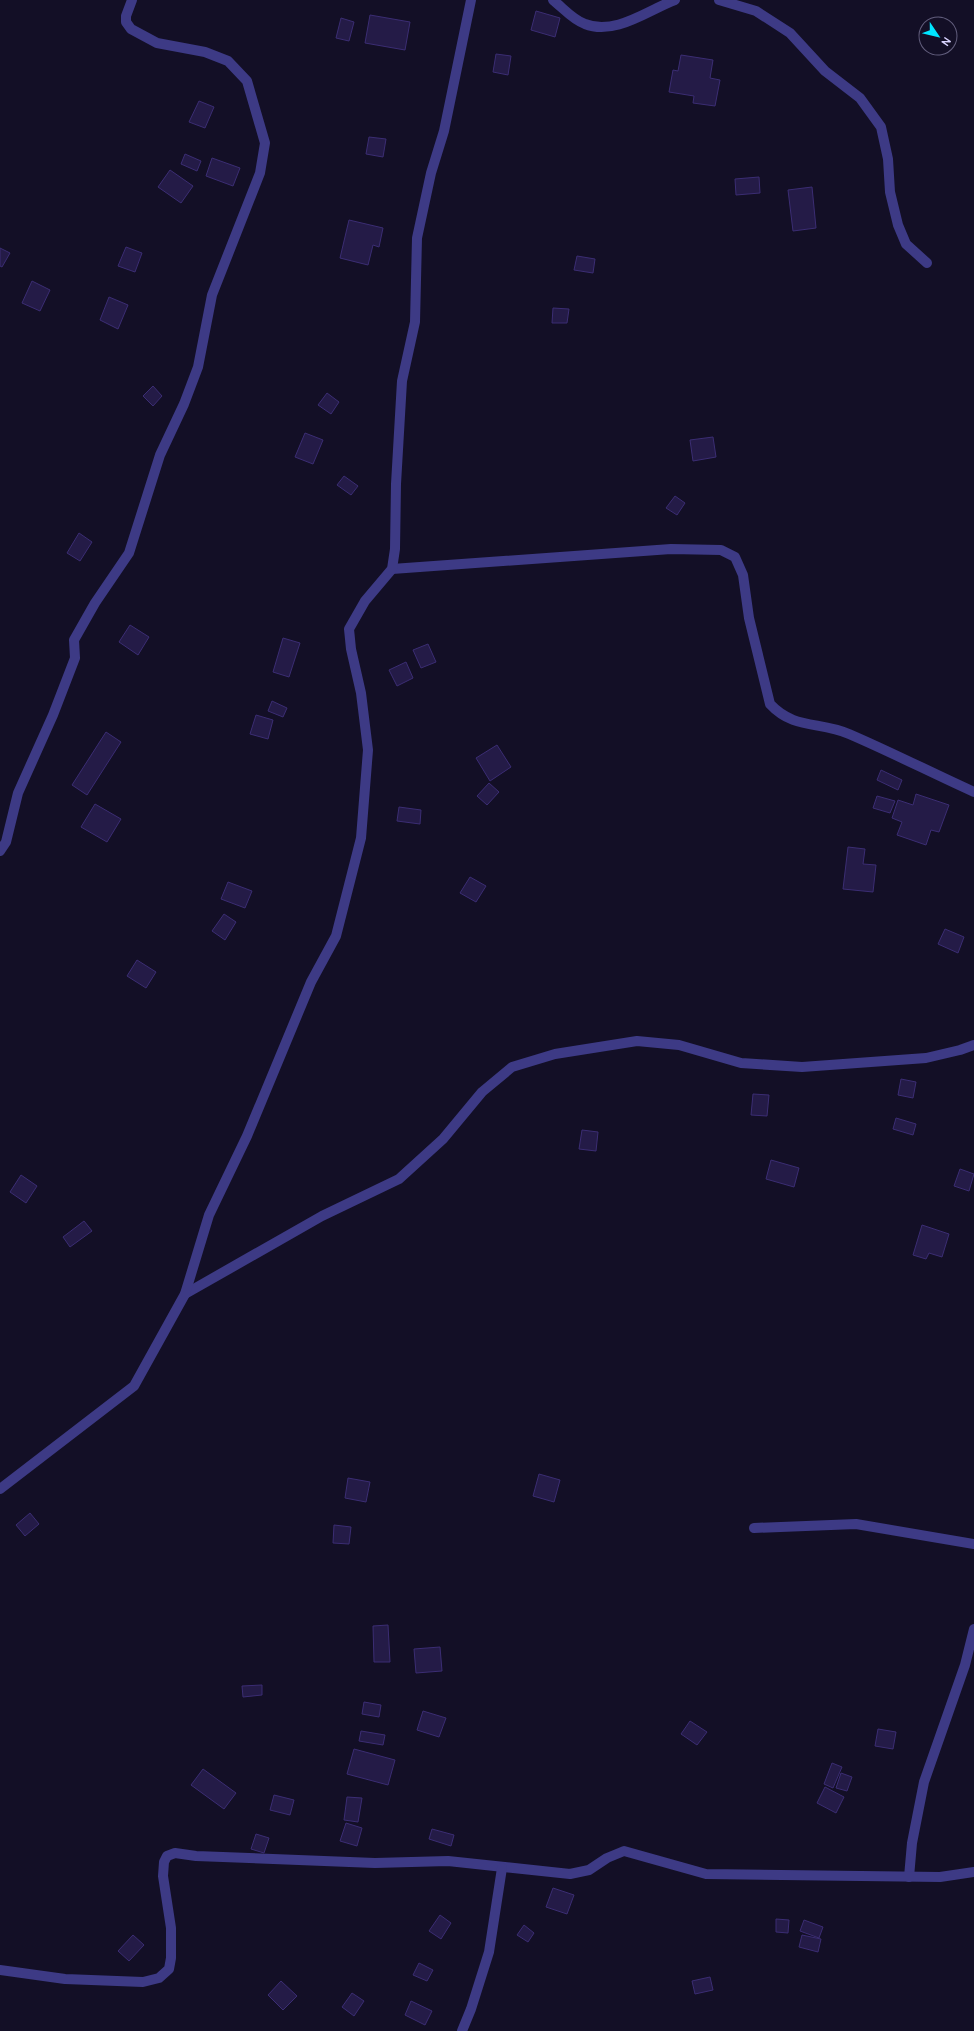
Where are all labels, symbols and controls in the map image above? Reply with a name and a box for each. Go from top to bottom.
north arrow [918,16,958,56]
text: N [938,35,954,49]

